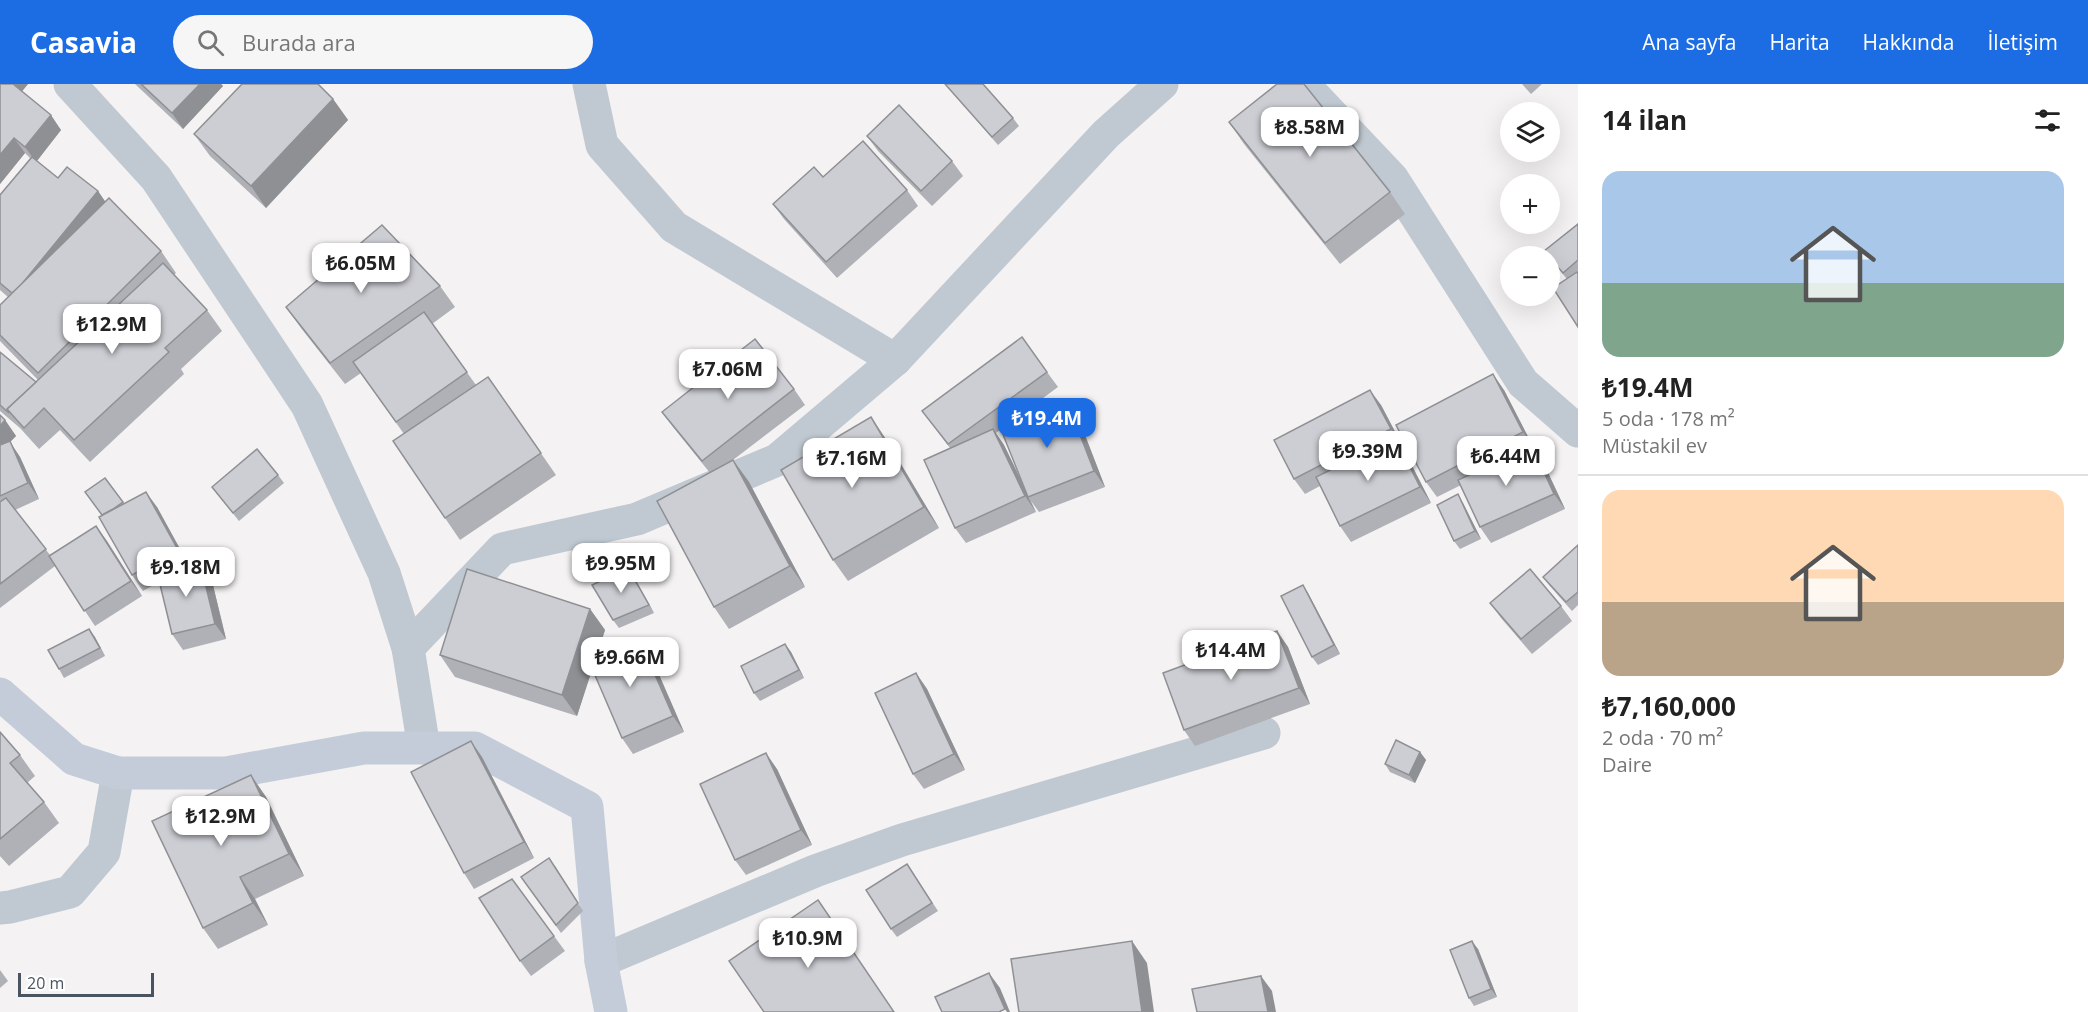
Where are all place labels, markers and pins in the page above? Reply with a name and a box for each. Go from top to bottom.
pin: ₺8.58M [1261,107,1359,158]
pin: ₺6.05M [312,243,410,294]
pin: ₺12.9M [63,304,161,355]
pin: ₺7.06M [679,349,777,400]
pin: ₺19.4M [998,398,1096,449]
pin: ₺9.39M [1319,431,1417,482]
pin: ₺6.44M [1457,436,1555,487]
pin: ₺7.16M [803,438,901,489]
pin: ₺9.95M [572,543,670,594]
pin: ₺9.18M [137,547,235,598]
pin: ₺14.4M [1182,630,1280,681]
pin: ₺9.66M [581,637,679,688]
pin: ₺12.9M [172,796,270,847]
pin: ₺10.9M [759,918,857,969]

